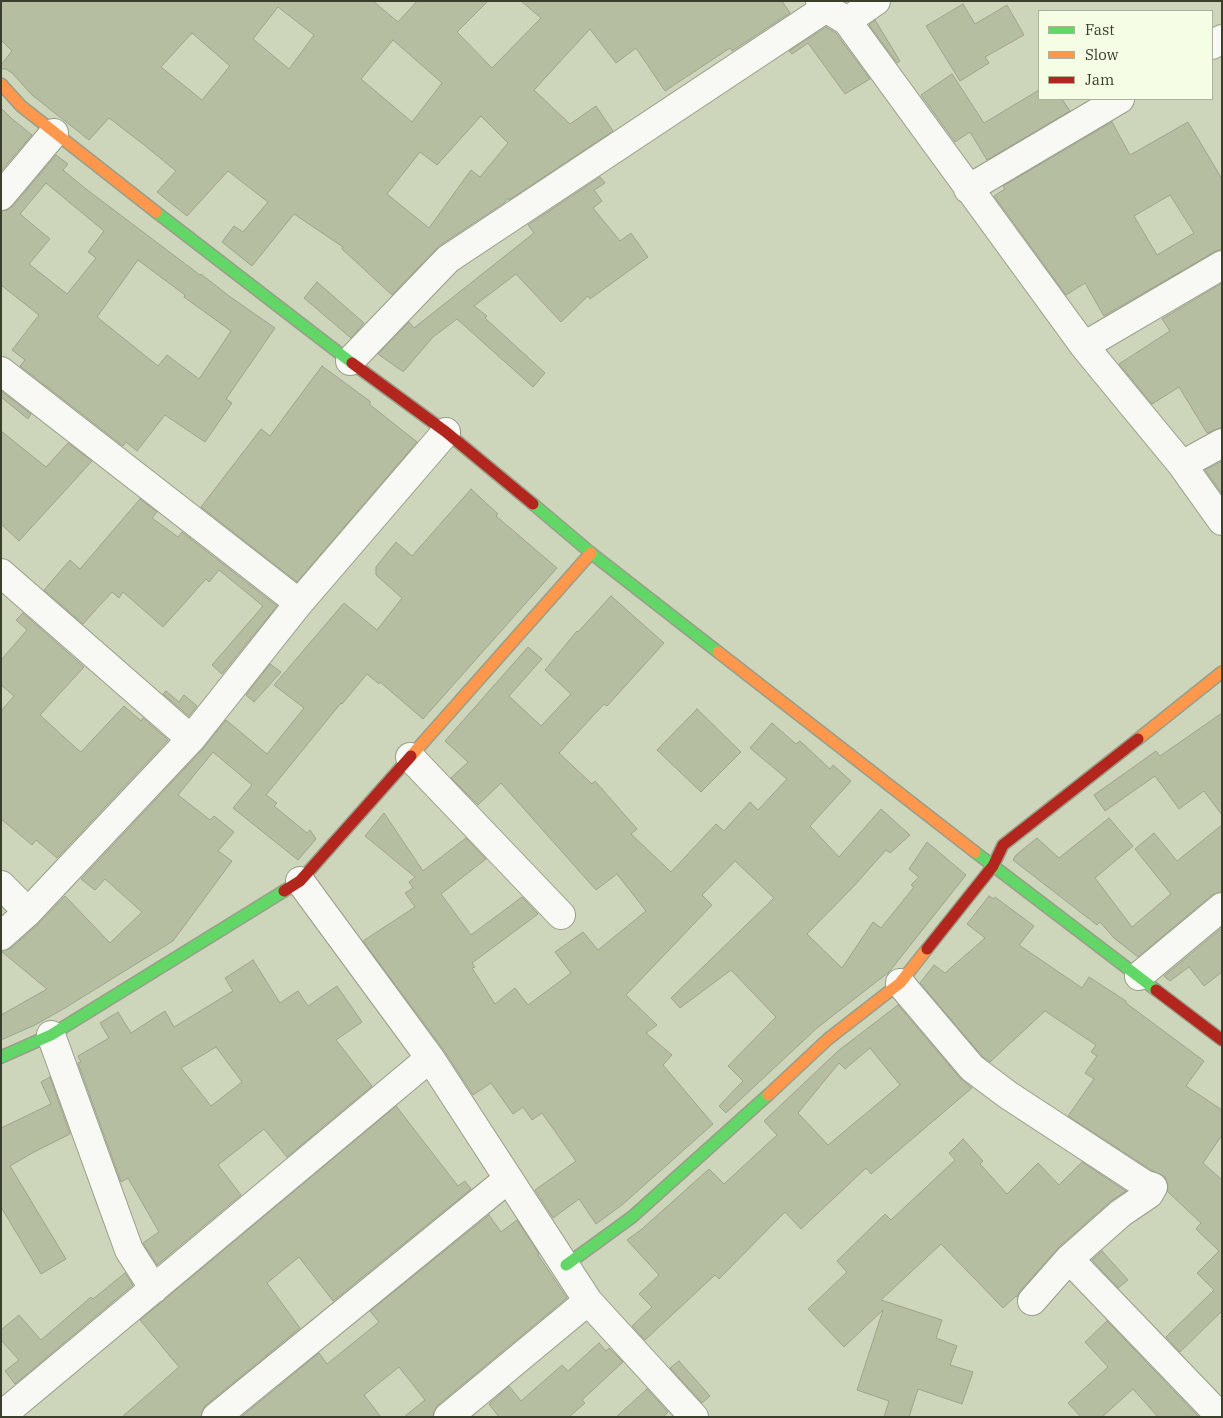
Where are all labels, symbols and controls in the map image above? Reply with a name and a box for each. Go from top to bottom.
legend [1038,10,1213,100]
text: Fast [1085,20,1115,39]
text: Slow [1085,45,1118,64]
text: Jam [1085,70,1114,89]

